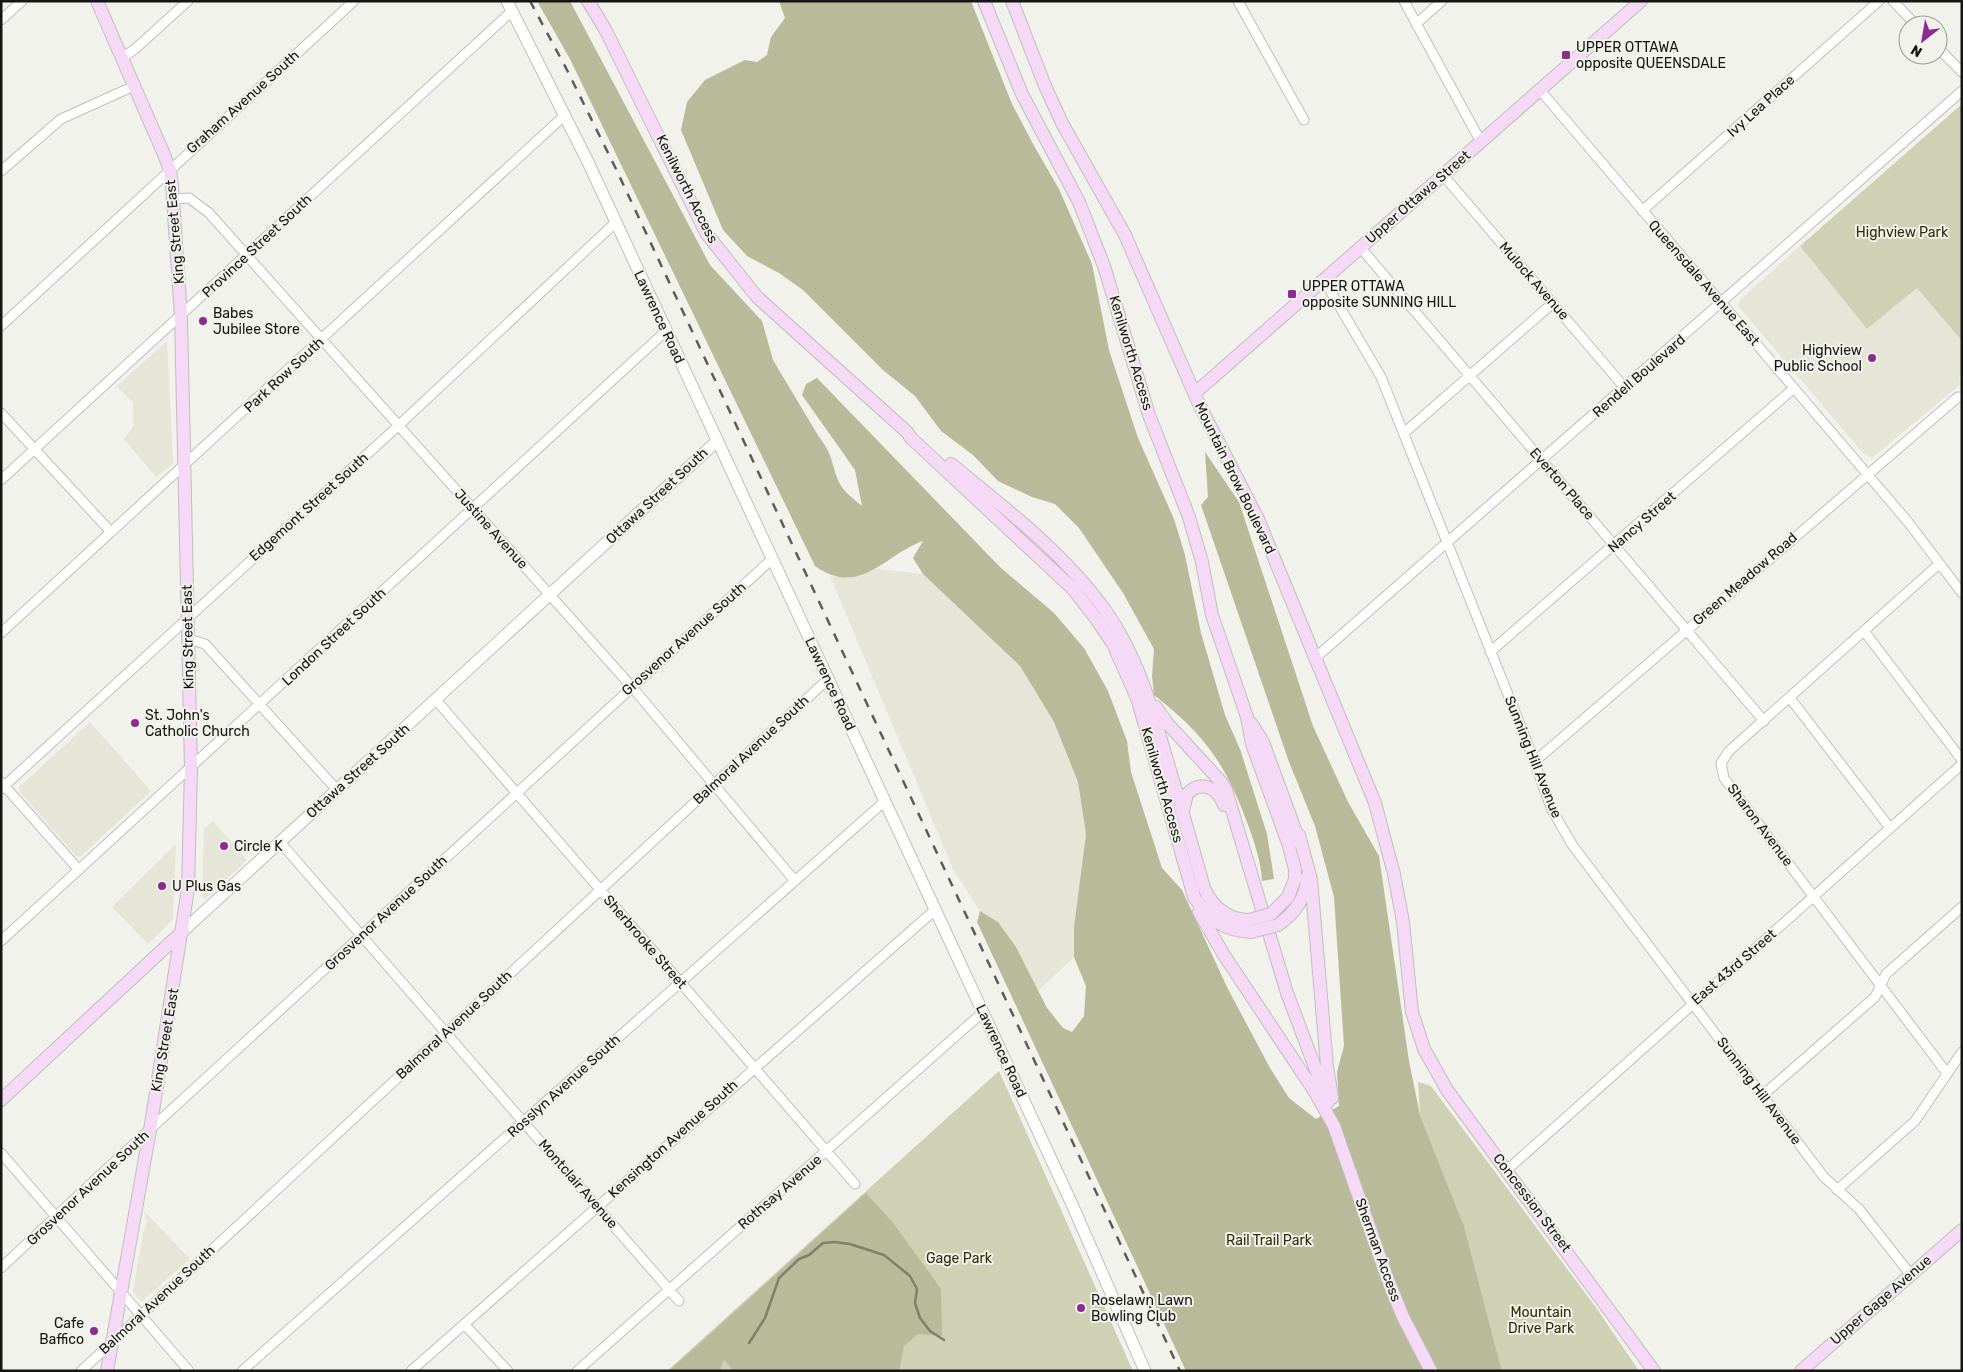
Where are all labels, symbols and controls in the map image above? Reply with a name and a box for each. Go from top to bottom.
north arrow [1898,15,1948,65]
place label: UPPER OTTAWA opposite QUEENSDALE [1576,39,1726,72]
text: N [1908,41,1925,61]
street label: Graham Avenue South [183,47,303,157]
marker: UPPER OTTAWA opposite QUEENSDALE [1560,49,1572,61]
street label: Ivy Lea Place [1724,71,1798,141]
street label: Kenilworth Access [652,132,722,246]
street label: Upper Ottawa Street [1362,146,1474,247]
street label: King Street East [162,179,188,285]
street label: Province Street South [199,191,315,301]
street label: Queensdale Avenue East [1645,217,1764,350]
park label: Highview Park [1856,224,1949,241]
street label: Mulock Avenue [1495,238,1573,324]
street label: Lawrence Road [630,268,688,366]
place label: UPPER OTTAWA opposite SUNNING HILL [1302,278,1456,311]
marker: UPPER OTTAWA opposite SUNNING HILL [1286,288,1298,300]
street label: Kenilworth Access [1105,293,1157,413]
place label: Babes Jubilee Store [213,305,300,338]
marker: Babes Jubilee Store [197,315,209,327]
street label: Rendell Boulevard [1589,331,1689,421]
street label: Park Row South [241,334,327,416]
place label: Highview Public School [1774,342,1862,375]
marker: Highview Public School [1866,352,1878,364]
street label: Mountain Brow Boulevard [1191,399,1279,557]
street label: Ottawa Street South [602,444,712,548]
street label: Everton Place [1526,444,1598,524]
street label: Edgemont Street South [246,449,372,565]
street label: Justine Avenue [451,486,531,573]
street label: Nancy Street [1604,487,1680,556]
street label: Green Meadow Road [1689,529,1801,629]
street label: Grosvenor Avenue South [618,579,750,699]
street label: King Street East [179,584,197,690]
street label: London Street South [279,585,389,689]
street label: Lawrence Road [801,635,859,733]
street label: Balmoral Avenue South [690,692,812,808]
street label: Sunning Hill Avenue [1501,694,1565,821]
place label: St. John's Catholic Church [145,707,250,740]
marker: St. John's Catholic Church [129,717,141,729]
street label: Ottawa Street South [303,720,413,822]
street label: Kenilworth Access [1137,725,1187,845]
street label: Sharon Avenue [1723,780,1797,870]
place label: Circle K [234,838,283,855]
marker: Circle K [218,840,230,852]
street label: Grosvenor Avenue South [321,852,451,974]
place label: U Plus Gas [172,878,241,895]
marker: U Plus Gas [156,880,168,892]
street label: Sherbrooke Street [600,892,691,993]
street label: East 43rd Street [1688,925,1780,1008]
street label: Balmoral Avenue South [393,967,515,1083]
street label: King Street East [148,986,183,1093]
street label: Lawrence Road [972,1002,1030,1100]
street label: Rosslyn Avenue South [504,1031,624,1141]
street label: Sunning Hill Avenue [1713,1034,1805,1148]
street label: Kensington Avenue South [605,1076,741,1202]
street label: Grosvenor Avenue South [23,1127,153,1249]
street label: Montclair Avenue [535,1136,621,1232]
street label: Concession Street [1489,1150,1575,1256]
street label: Rothsay Avenue [735,1151,825,1233]
street label: Sherman Access [1351,1196,1405,1304]
park label: Rail Trail Park [1226,1232,1313,1249]
street label: Balmoral Avenue South [96,1242,218,1358]
park label: Gage Park [926,1250,993,1267]
street label: Upper Gage Avenue [1827,1251,1935,1349]
place label: Roselawn Lawn Bowling Club [1091,1292,1193,1325]
marker: Roselawn Lawn Bowling Club [1075,1302,1087,1314]
park label: Mountain Drive Park [1508,1304,1575,1337]
place label: Cafe Baffico [39,1315,84,1348]
marker: Cafe Baffico [88,1325,100,1337]

